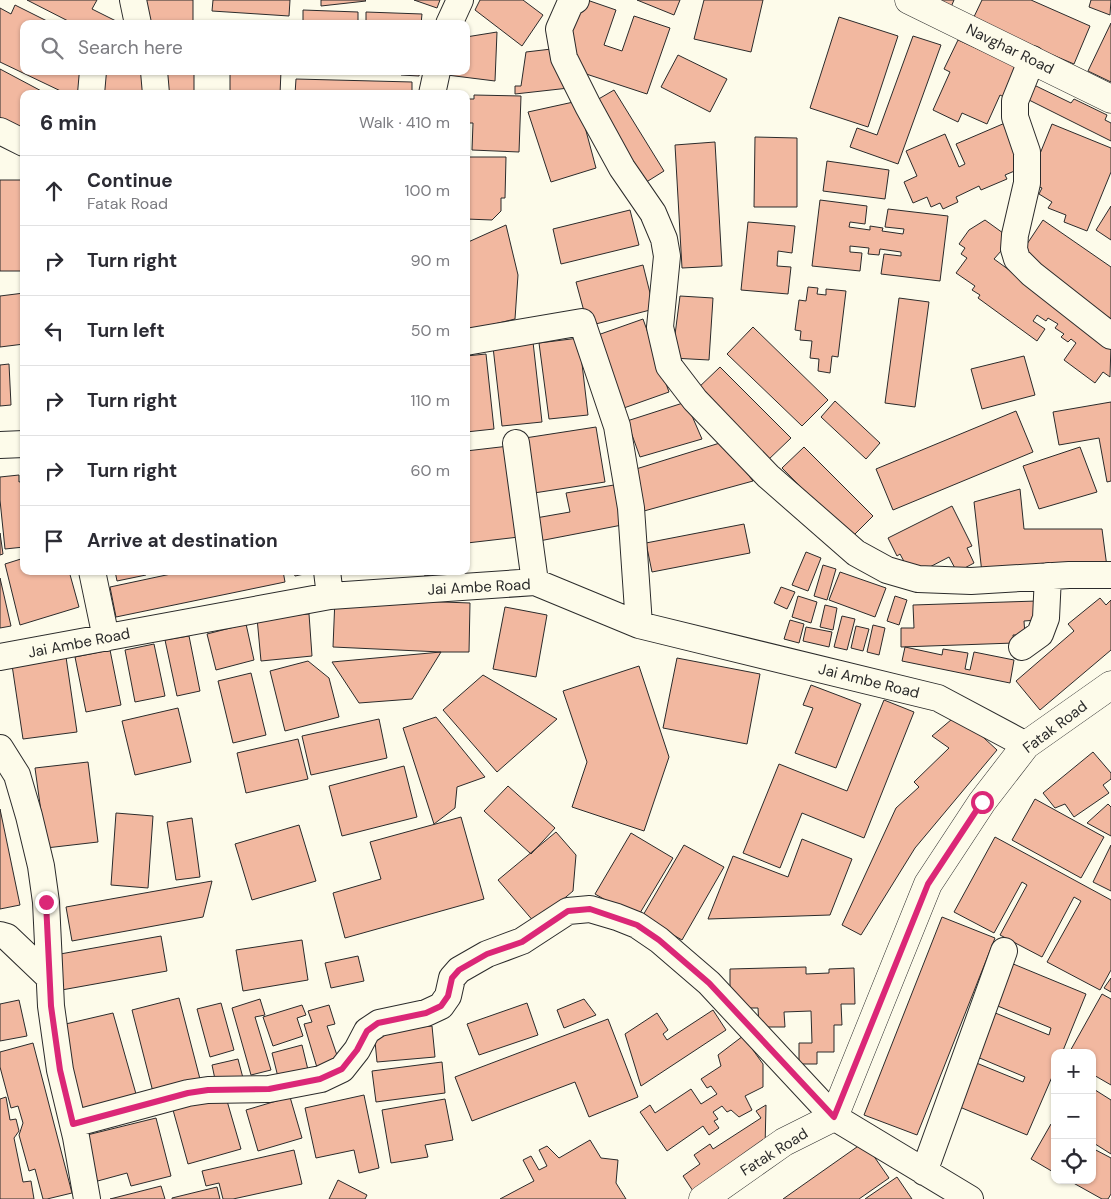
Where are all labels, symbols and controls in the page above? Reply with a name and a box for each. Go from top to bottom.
street label: Navghar Road [963,19,1057,79]
search box [20,20,470,75]
icon: search [38,34,66,62]
text: Search here [78,35,183,60]
text: 6 min [40,109,97,137]
text: Walk · 410 m [359,112,450,133]
text: Continue [87,168,173,193]
icon: ahead [40,177,68,205]
text: 100 m [405,180,450,201]
text: Fatak Road [87,193,168,214]
icon: right [40,247,68,275]
text: Turn right [87,248,177,273]
text: 90 m [410,250,450,271]
icon: left [40,317,68,345]
text: Turn left [87,318,165,343]
text: 50 m [411,320,450,341]
icon: right [40,387,68,415]
text: Turn right [87,388,177,413]
text: 110 m [411,390,450,411]
icon: right [40,457,68,485]
text: Turn right [87,458,177,483]
text: 60 m [410,460,450,481]
icon: arrive [40,527,68,555]
text: Arrive at destination [87,528,278,553]
street label: Jai Ambe Road [427,574,531,600]
street label: Jai Ambe Road [26,623,132,663]
street label: Jai Ambe Road [816,659,922,703]
street label: Fatak Road [1019,696,1091,758]
route start [971,791,994,814]
route end [35,891,58,914]
map controls [1051,1049,1096,1184]
button: + [1051,1049,1096,1094]
button: − [1051,1094,1096,1139]
street label: Fatak Road [736,1123,812,1181]
button: locate [1051,1139,1096,1184]

